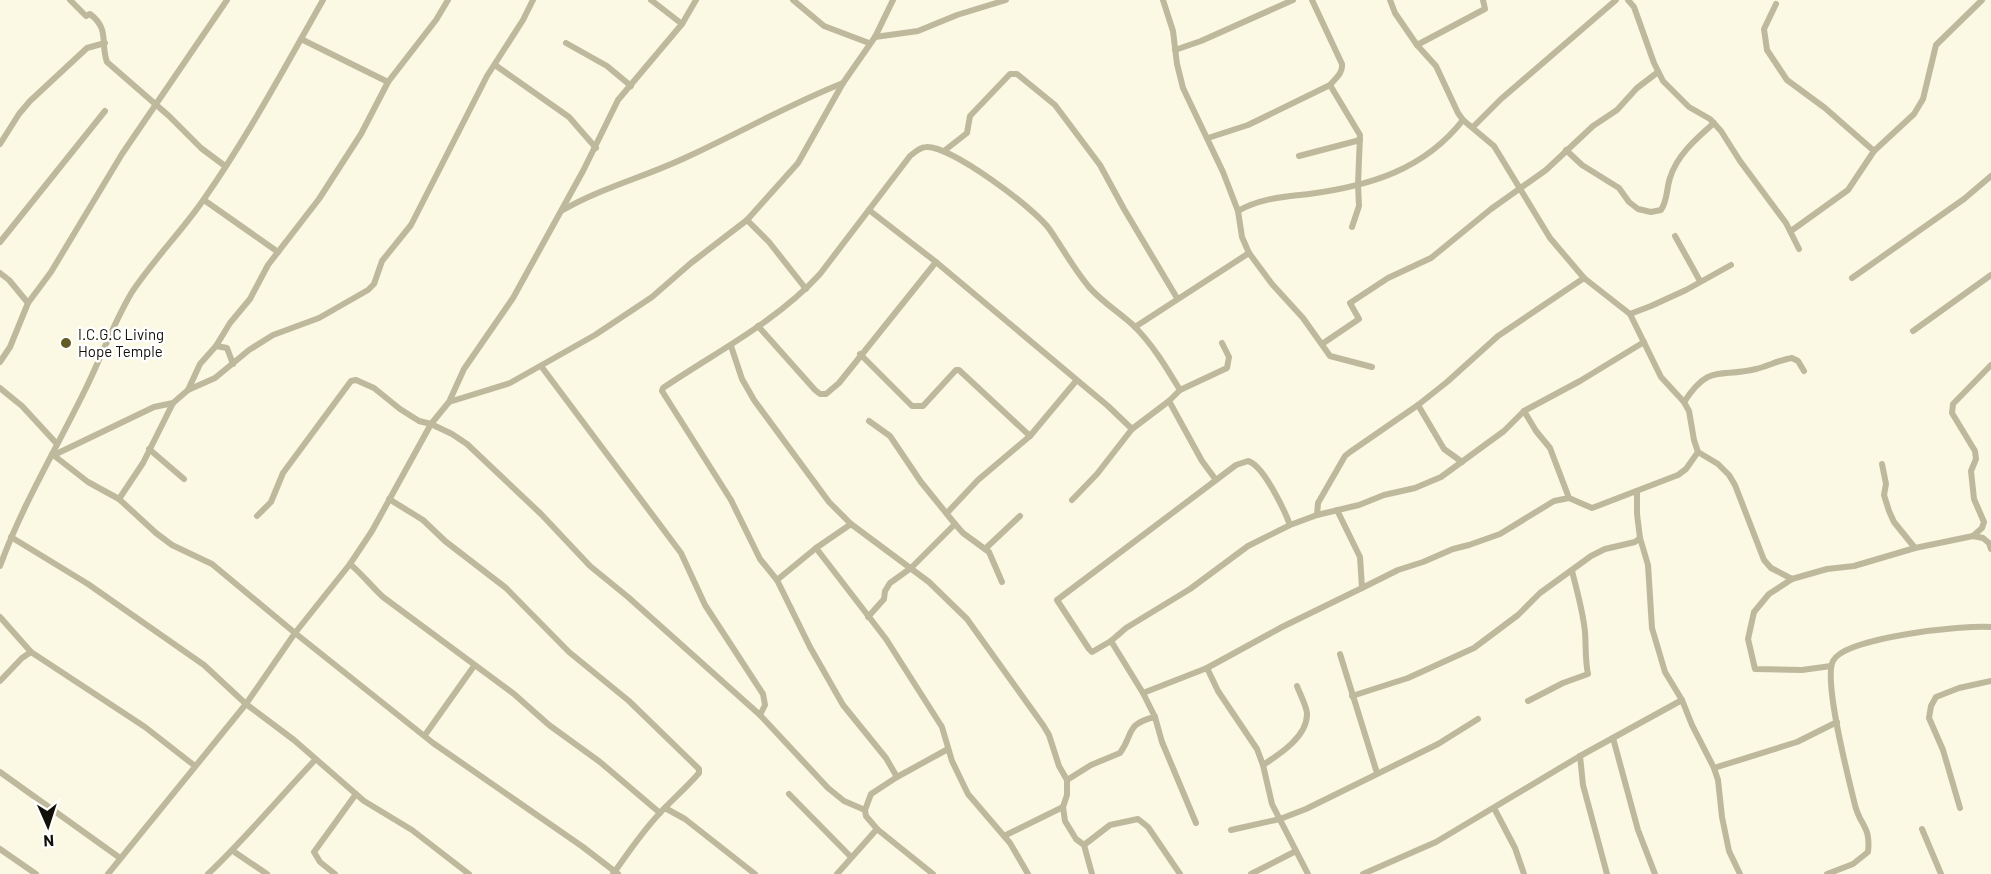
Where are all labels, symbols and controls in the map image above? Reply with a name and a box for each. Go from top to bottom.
place label: I.C.G.C Living Hope Temple [78,325,164,360]
marker: I.C.G.C Living Hope Temple [59,336,73,350]
north arrow [18,796,78,856]
text: N [43,832,55,851]

